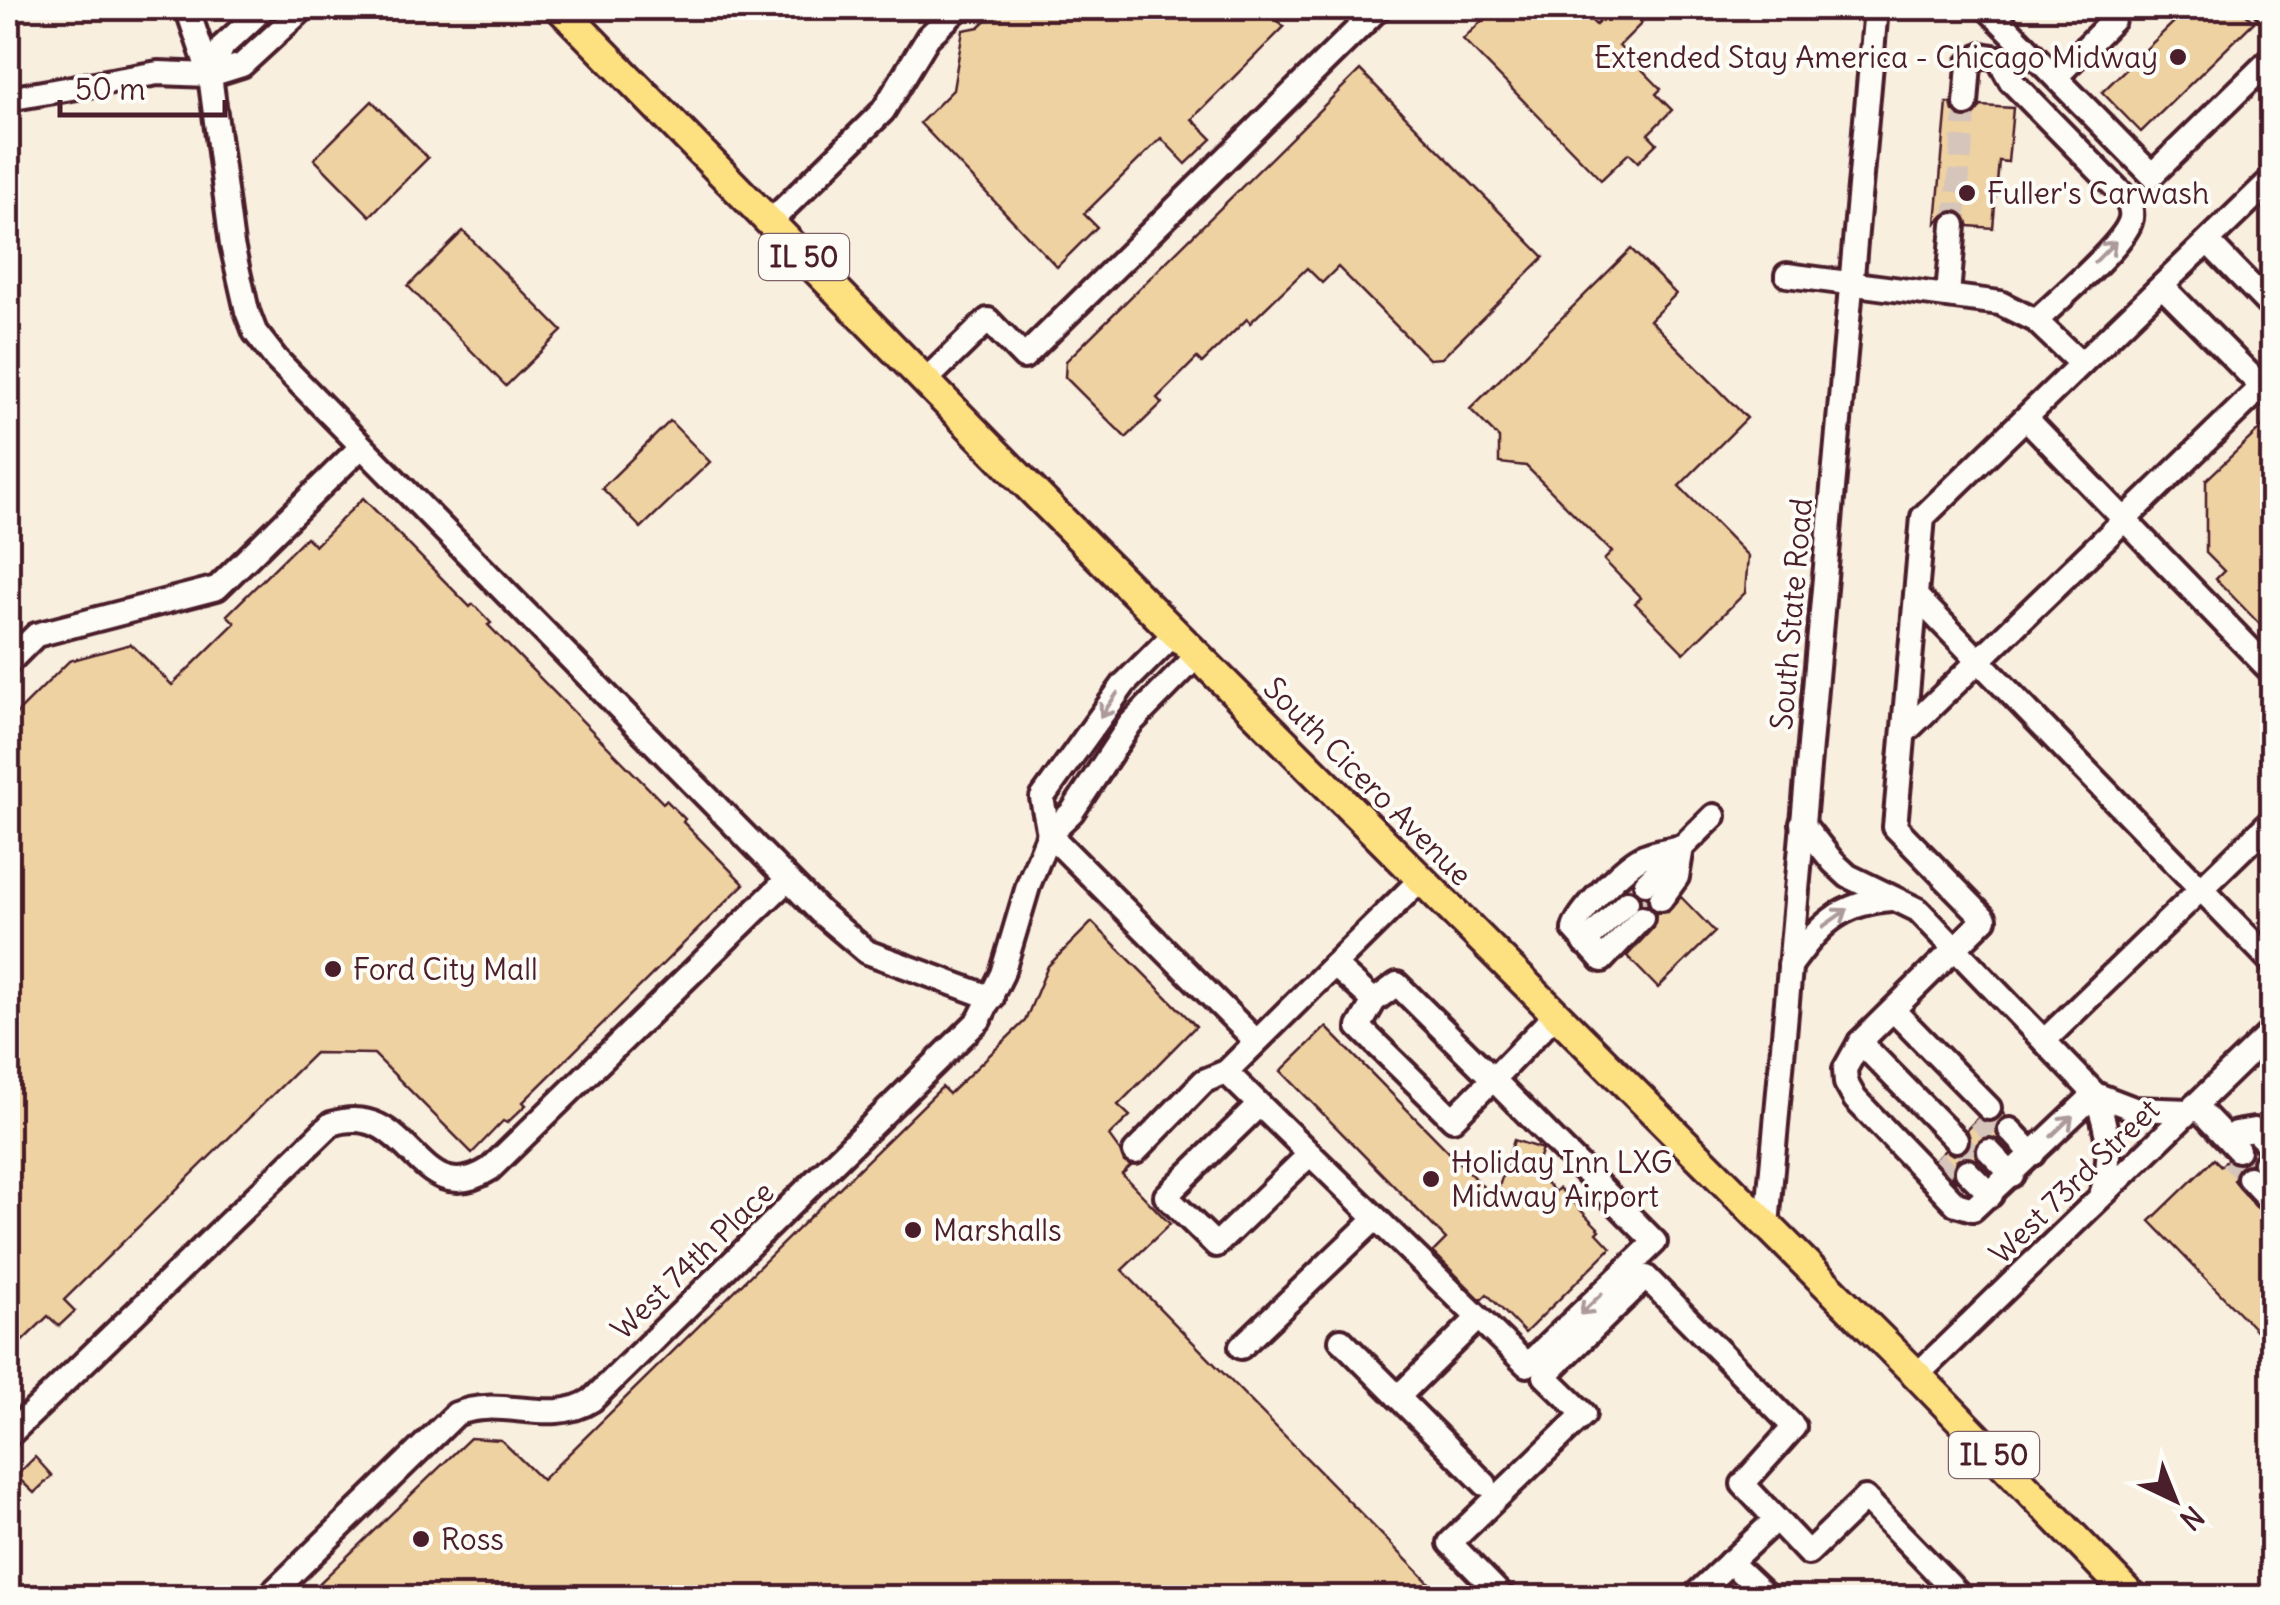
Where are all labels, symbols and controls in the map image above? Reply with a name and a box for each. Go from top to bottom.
place label: Extended Stay America - Chicago Midway [1594,38,2158,76]
marker: Extended Stay America - Chicago Midway [2167,46,2189,68]
scale bar [60,55,225,117]
text: 50 m [75,70,145,108]
place label: Fuller's Carwash [1987,174,2209,212]
marker: Fuller's Carwash [1956,182,1978,204]
road number: IL 50 [759,234,849,280]
one-way arrow [2093,241,2117,265]
street label: South State Road [1762,497,1820,731]
street label: South Cicero Avenue [1256,669,1480,893]
one-way arrow [1099,690,1120,718]
one-way arrow [1821,908,1848,929]
place label: Ford City Mall [353,950,538,988]
marker: Ford City Mall [322,958,344,980]
street label: West 73rd Street [1981,1090,2167,1272]
one-way arrow [2049,1114,2073,1138]
place label: Holiday Inn LXG Midway Airport [1451,1143,1672,1215]
marker: Holiday Inn LXG Midway Airport [1420,1168,1442,1190]
street label: West 74th Place [603,1173,781,1347]
place label: Marshalls [933,1211,1062,1249]
marker: Marshalls [902,1219,924,1241]
one-way arrow [1579,1292,1603,1316]
road number: IL 50 [1949,1432,2039,1478]
north arrow [2125,1450,2225,1550]
text: N [2173,1499,2211,1538]
place label: Ross [441,1520,504,1558]
marker: Ross [410,1528,432,1550]

